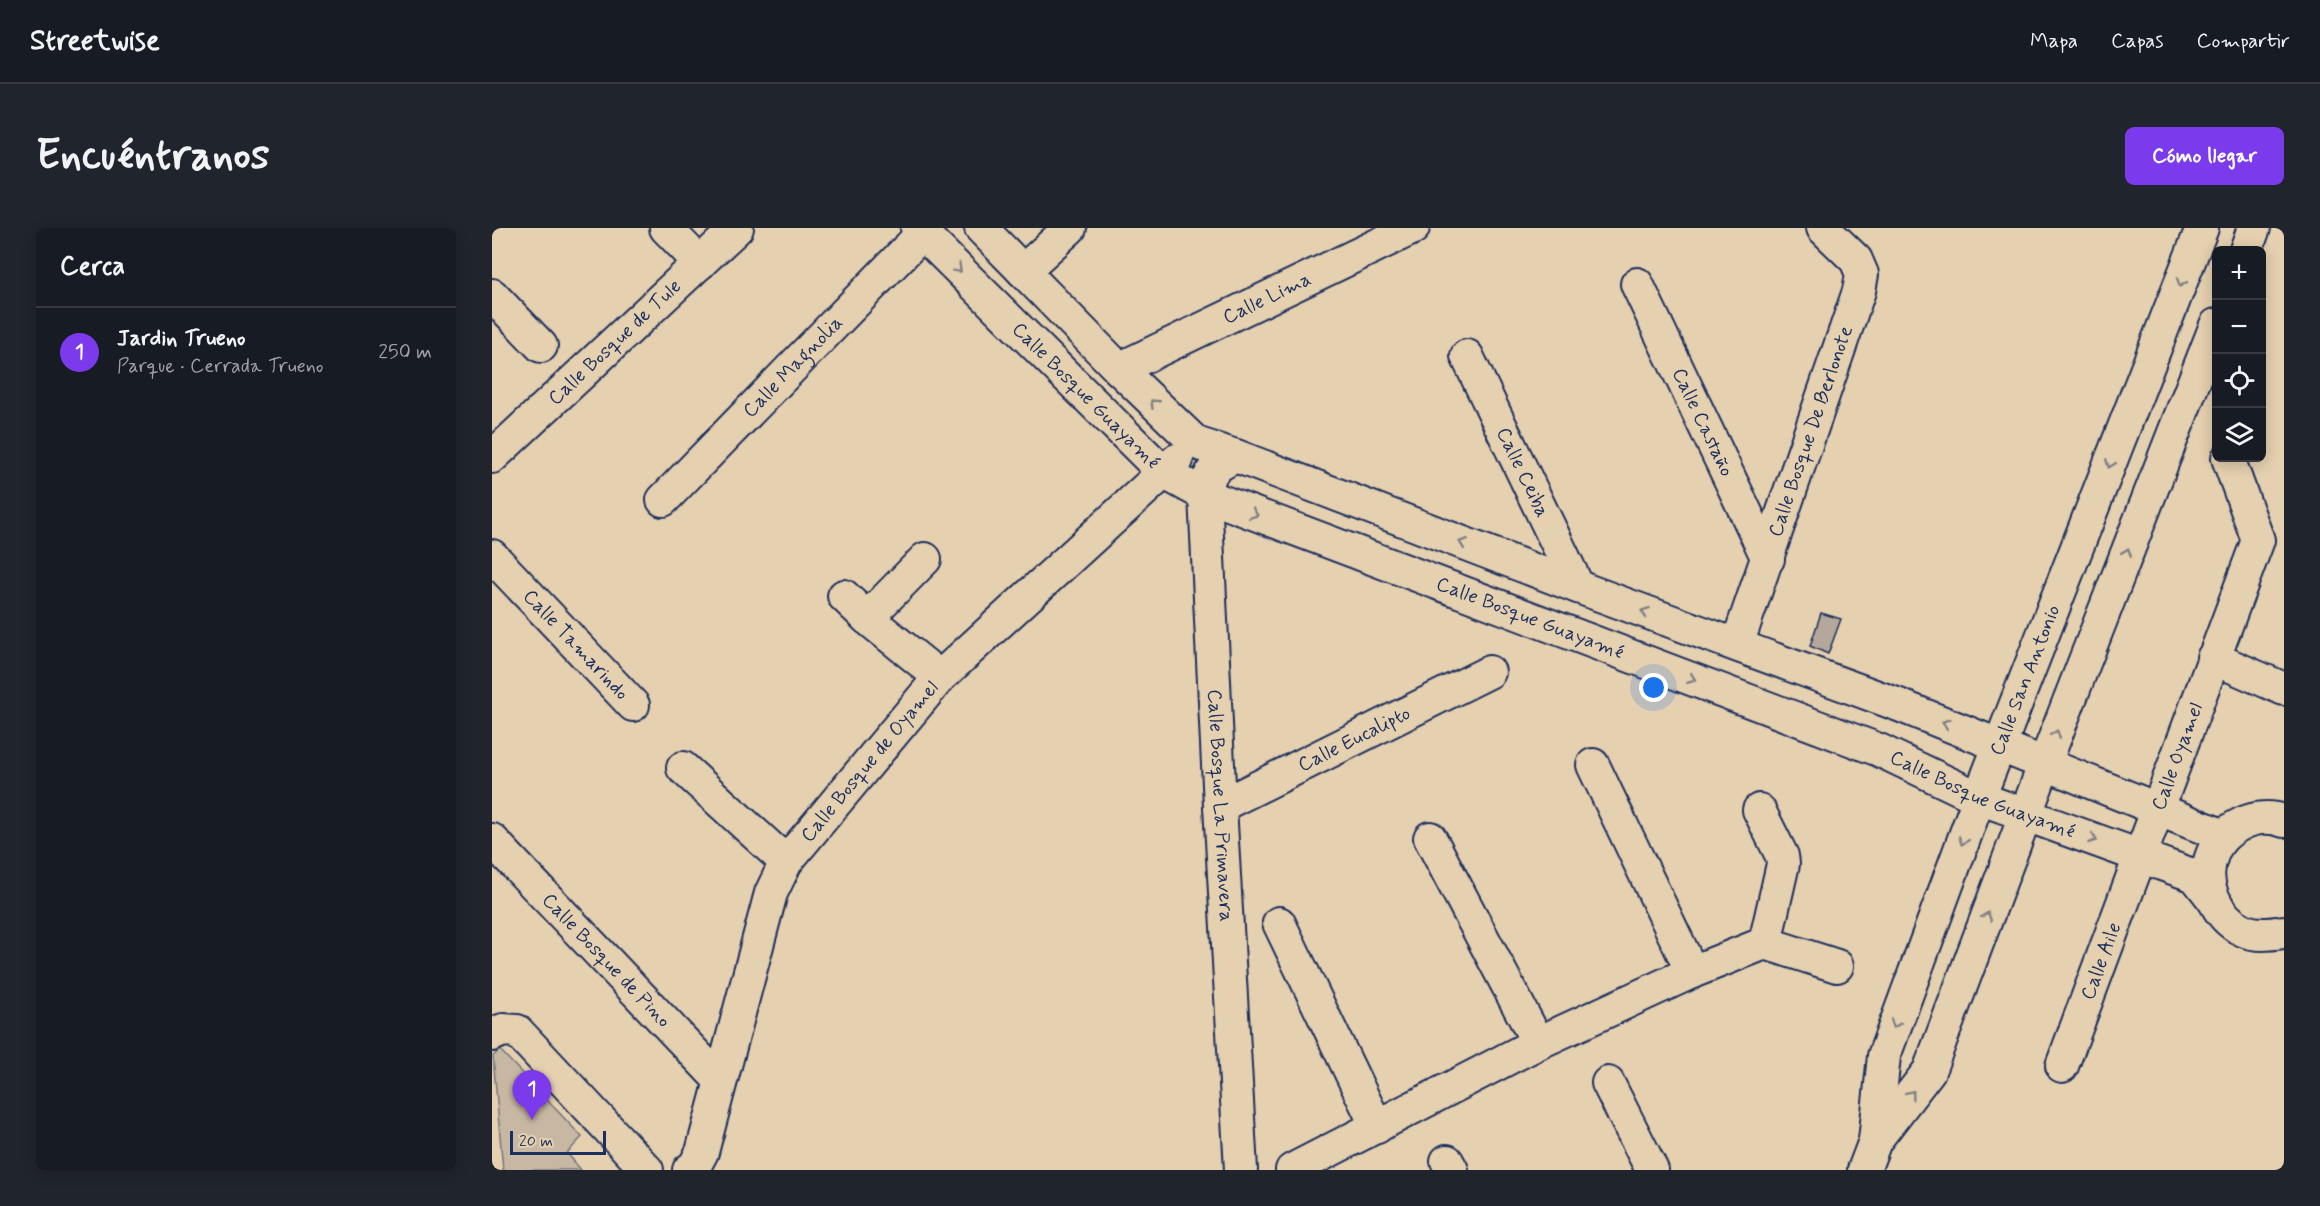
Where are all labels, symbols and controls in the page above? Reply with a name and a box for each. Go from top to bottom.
text: Streetwise [30,23,160,60]
text: Mapa [2030,27,2078,55]
text: Capas [2111,27,2164,55]
text: Compartir [2197,27,2290,55]
button: Cómo llegar [2125,127,2284,185]
text: Encuéntranos [36,129,269,184]
map controls [2212,246,2266,462]
button: + [2212,246,2266,300]
text: Cerca [60,250,125,284]
one-way arrow [951,262,962,273]
street label: Calle Lima [1218,265,1315,331]
street label: Calle Bosque de Tule [542,273,687,411]
one-way arrow [2176,276,2188,287]
button: − [2212,300,2266,354]
street label: Calle Magnolia [737,310,849,424]
street label: Calle Bosque Guayamé [1006,316,1166,475]
street label: Calle Bosque De Berlonote [1762,322,1860,541]
text: Jardin Trueno [117,325,246,353]
text: 1 [75,339,84,366]
text: 250 m [378,339,432,366]
text: Parque · Cerrada Trueno [117,353,324,380]
button: locate [2212,354,2266,408]
street label: Calle Castaño [1665,363,1740,481]
one-way arrow [1151,399,1161,410]
button: layers [2212,408,2266,462]
street label: Calle Ceiba [1490,423,1556,522]
one-way arrow [2105,458,2117,469]
one-way arrow [1248,506,1259,519]
one-way arrow [1458,538,1469,551]
one-way arrow [2120,548,2133,558]
street label: Calle Bosque Guayamé [1432,570,1628,666]
street label: Calle Tamarindo [517,583,635,706]
street label: Calle San Antonio [1983,601,2067,759]
one-way arrow [1641,606,1651,619]
one-way arrow [1686,672,1697,685]
your location [1639,673,1668,702]
street label: Calle Bosque de Oyamel [794,675,945,848]
street label: Calle Bosque La Primavera [1201,688,1240,922]
street label: Calle Oyamel [2145,699,2210,814]
street label: Calle Eucalipto [1293,700,1415,779]
one-way arrow [1942,718,1952,731]
one-way arrow [2049,729,2062,740]
street label: Calle Bosque Guayamé [1885,744,2079,845]
one-way arrow [2087,832,2098,845]
one-way arrow [1957,836,1970,846]
street label: Calle Bosque de Pino [536,887,677,1034]
one-way arrow [1980,911,1992,922]
street label: Calle Aile [2074,918,2128,1004]
one-way arrow [1890,1019,1903,1029]
pin: 1 [512,1070,552,1120]
one-way arrow [1903,1090,1914,1101]
scale bar [510,1128,606,1156]
text: 20 m [519,1131,553,1152]

